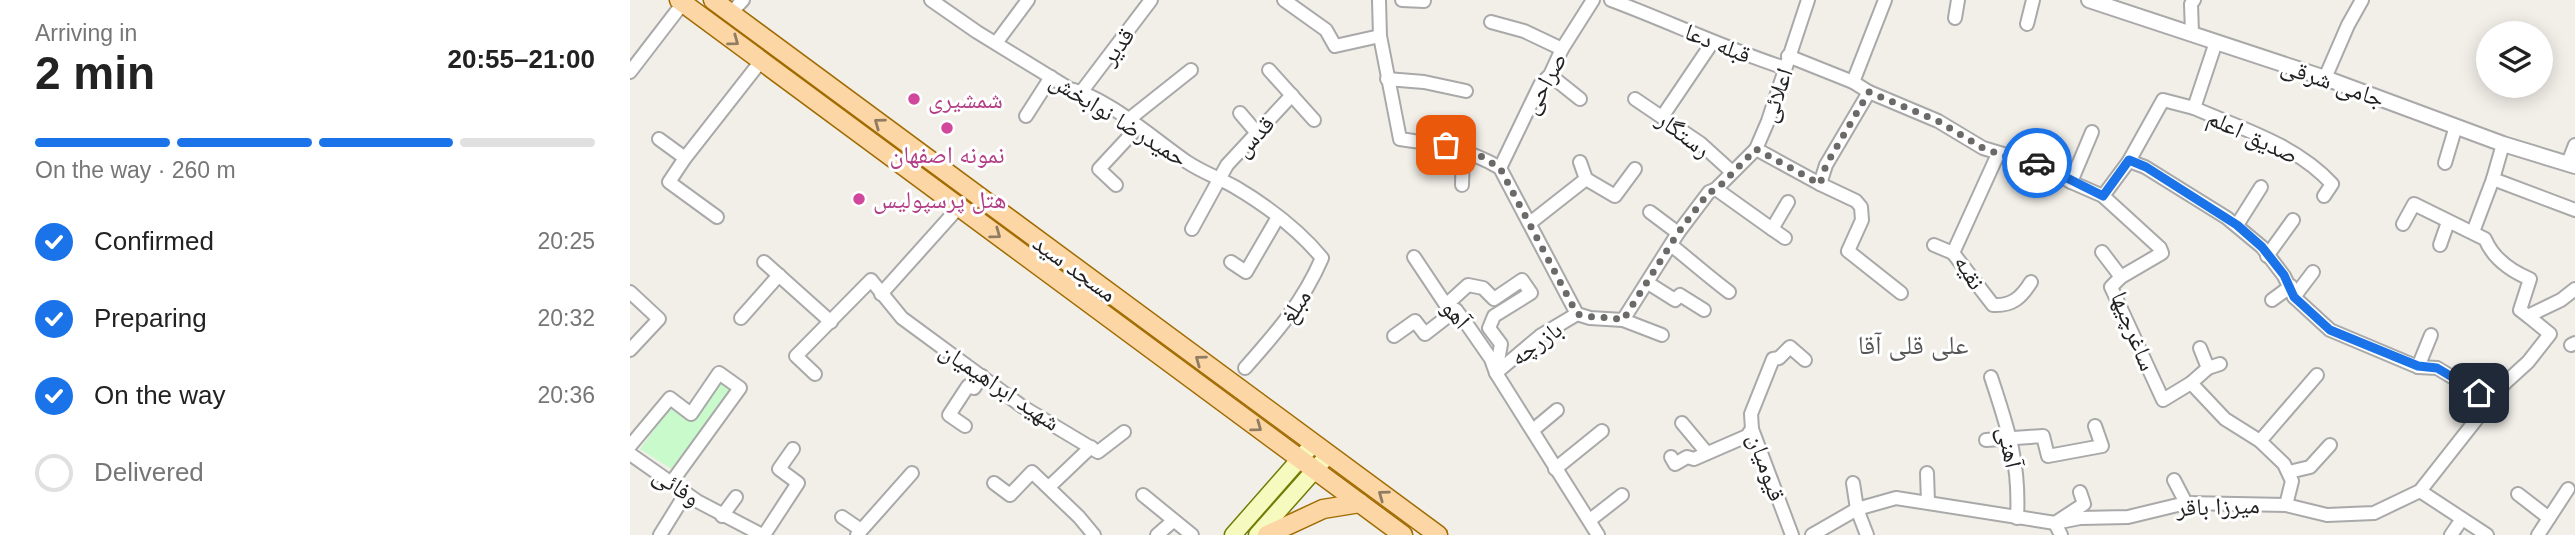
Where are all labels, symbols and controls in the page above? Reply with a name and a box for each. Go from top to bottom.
street label: قبله دعا [1681,18,1755,69]
text: Arriving in [35,20,137,46]
map controls [2476,21,2553,98]
button: layers [2476,21,2553,98]
street label: قدیر [1094,22,1140,71]
one-way arrow [726,32,738,45]
text: 20:55–21:00 [448,44,595,74]
text: 2 min [35,47,155,99]
street label: صراحی [1516,48,1573,119]
street label: جامی شرقی [2277,52,2388,113]
street label: اعلائی [1754,64,1799,126]
street label: حمیدرضا نوابخش [1045,66,1193,173]
place label: شمشیری [928,86,1003,114]
marker: شمشیری [906,91,922,107]
street label: صدیق اعلم [2202,103,2303,171]
street label: رستگار [1651,105,1716,163]
street label: قدس [1229,110,1280,163]
pin [1416,115,1476,175]
one-way arrow [874,119,887,131]
marker: نمونه اصفهان [939,120,955,136]
icon: bag [1427,126,1465,164]
courier [2002,128,2072,198]
place label: نمونه اصفهان [889,141,1005,169]
icon: car [2018,144,2056,182]
text: On the way · 260 m [35,157,236,183]
place label: هتل پرسپولیس [873,186,1006,214]
marker: هتل پرسپولیس [851,191,867,207]
icon: check [35,223,73,261]
one-way arrow [988,225,1000,238]
text: Confirmed [94,226,214,256]
text: 20:25 [537,228,595,254]
street label: مسجد سید [1028,229,1122,308]
street label: نقیه [1949,250,1991,294]
street label: مبلغ [1274,284,1318,329]
street label: ساغرچیها [2105,288,2162,375]
street label: آهو [1436,294,1476,335]
icon: check [35,300,73,338]
text: Preparing [94,303,207,333]
text: 20:32 [537,305,595,331]
street label: بازرچه [1505,315,1568,371]
district label: علی قلی آقا [1858,330,1968,361]
street label: شهید ابراهیمیان [934,336,1065,437]
one-way arrow [1195,356,1208,368]
pin [2449,363,2509,423]
icon: home [2460,374,2498,412]
icon: check [35,377,73,415]
text: On the way [94,380,226,410]
text: 20:36 [537,382,595,408]
one-way arrow [1249,419,1262,432]
street label: آهنی [1992,424,2028,471]
street label: قیومیان [1742,430,1791,505]
text: Delivered [94,457,204,487]
street label: وفائی [648,461,705,512]
one-way arrow [1378,491,1391,503]
street label: میرزا باقر [2175,491,2260,522]

